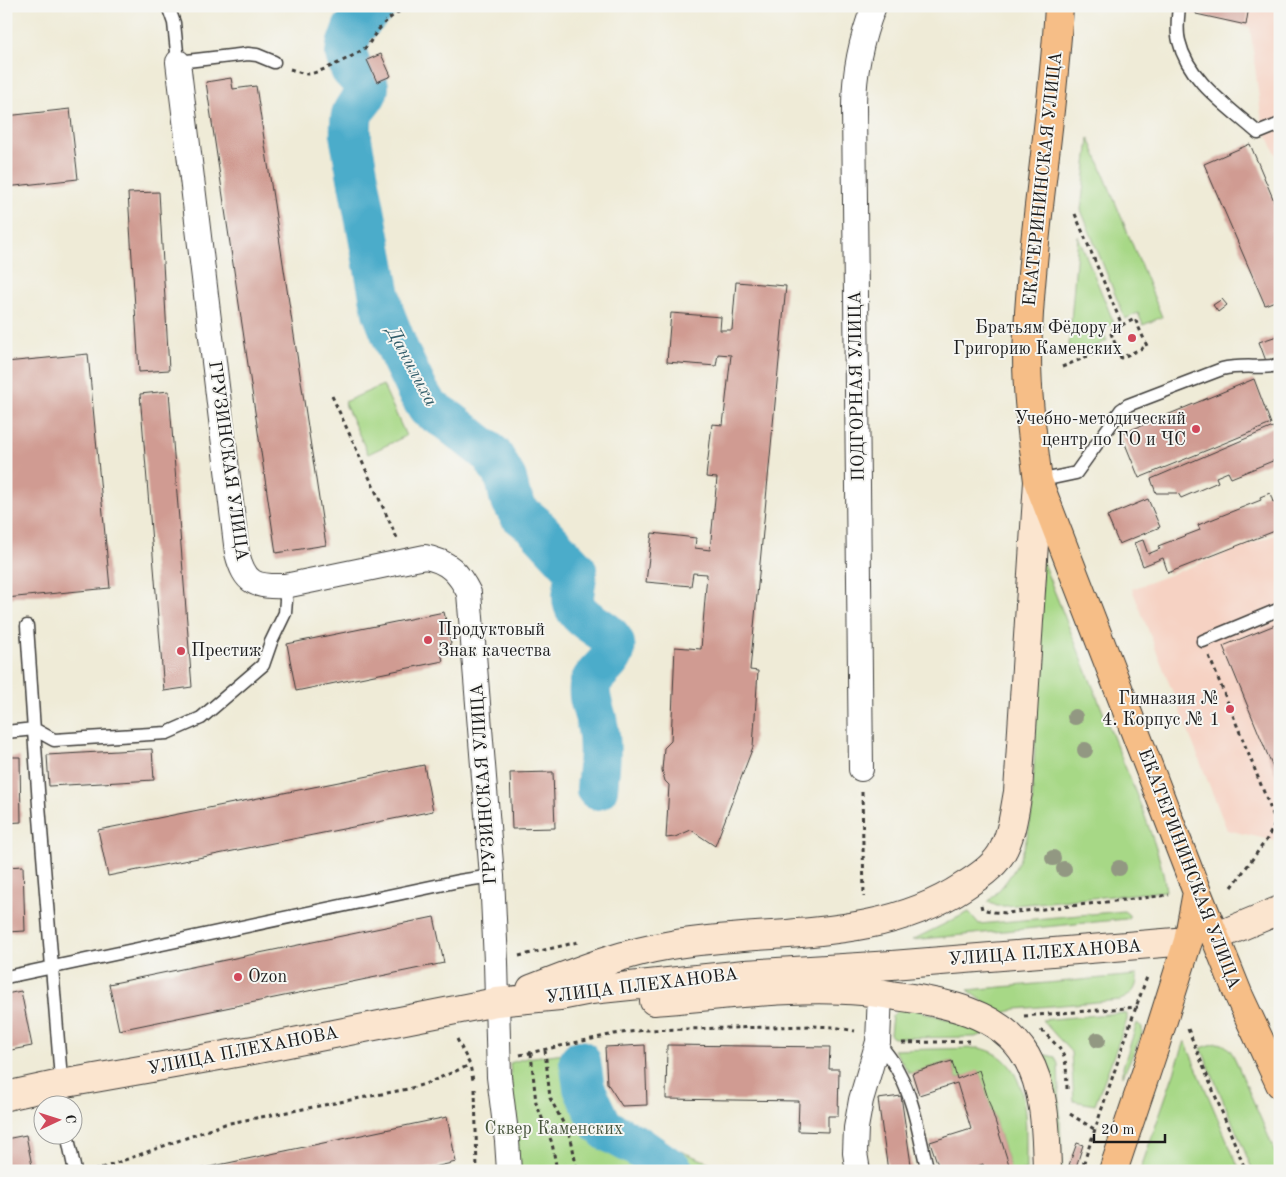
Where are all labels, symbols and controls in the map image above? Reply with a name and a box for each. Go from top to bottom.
street label: ЕКАТЕРИНИНСКАЯ УЛИЦА [1021,50,1065,307]
street label: ПОДГОРНАЯ УЛИЦА [846,290,868,481]
place label: Братьям Фёдору и Григорию Каменских [953,319,1122,358]
water label: Данилиха [381,321,440,410]
marker: Братьям Фёдору и Григорию Каменских [1126,332,1138,344]
street label: ГРУЗИНСКАЯ УЛИЦА [205,360,251,562]
place label: Учебно-методический центр по ГО и ЧС [1014,410,1186,449]
marker: Учебно-методический центр по ГО и ЧС [1190,423,1202,435]
place label: Продуктовый Знак качества [438,621,551,660]
marker: Продуктовый Знак качества [422,634,434,646]
place label: Престиж [191,642,262,660]
marker: Престиж [175,645,187,657]
street label: ГРУЗИНСКАЯ УЛИЦА [468,682,500,885]
place label: Гимназия № 4. Корпус № 1 [1102,690,1220,729]
marker: Гимназия № 4. Корпус № 1 [1224,703,1236,715]
street label: ЕКАТЕРИНИНСКАЯ УЛИЦА [1135,746,1243,992]
street label: УЛИЦА ПЛЕХАНОВА [948,937,1142,969]
street label: УЛИЦА ПЛЕХАНОВА [545,965,739,1007]
place label: Ozon [248,968,287,986]
marker: Ozon [232,971,244,983]
street label: УЛИЦА ПЛЕХАНОВА [146,1024,340,1078]
north arrow [32,1094,82,1144]
scale bar [1094,1112,1165,1144]
text: С [63,1114,77,1124]
park label: Сквер Каменских [485,1120,623,1138]
text: 20 m [1101,1123,1135,1138]

